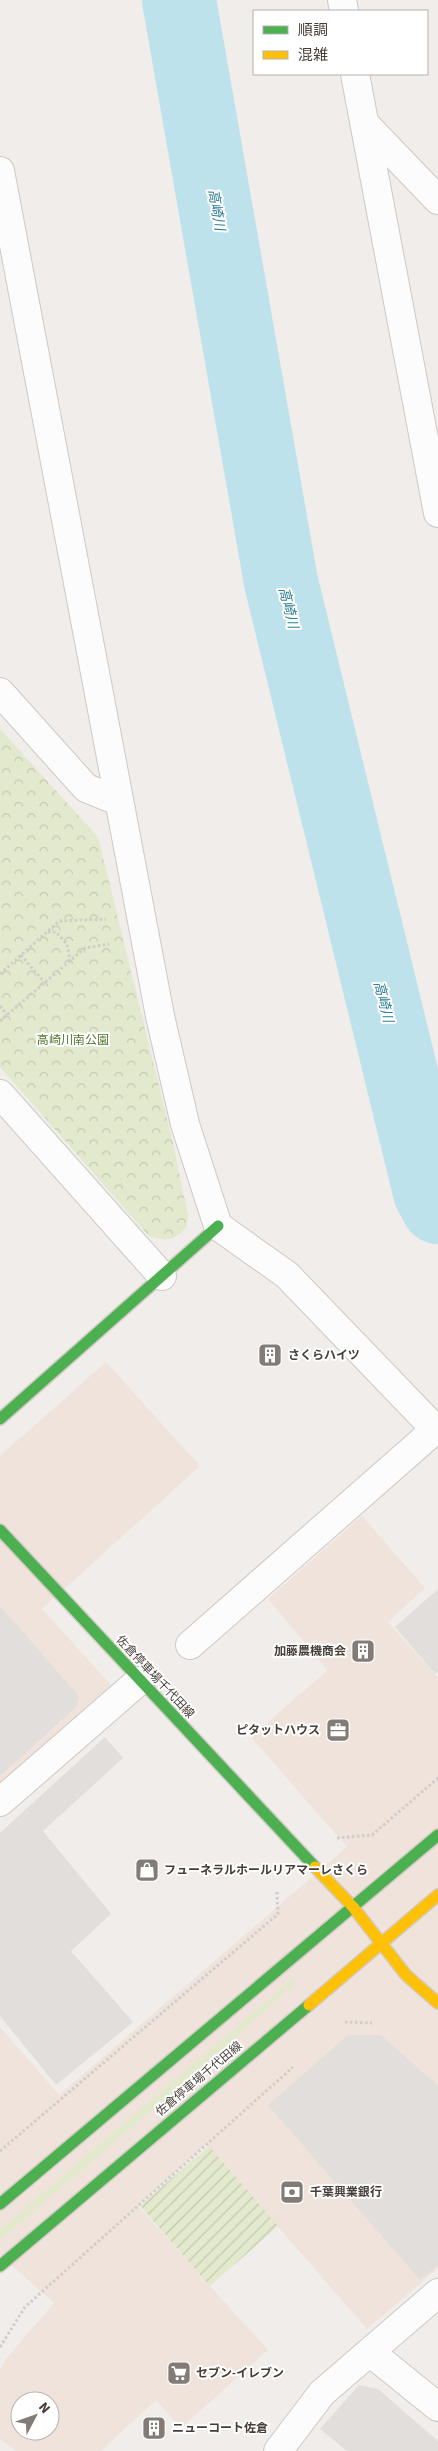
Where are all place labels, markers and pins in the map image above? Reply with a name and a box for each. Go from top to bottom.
building icon: さくらハイツ [257,1342,283,1368]
place label: さくらハイツ [288,1347,360,1364]
building icon: 加藤農機商会 [350,1638,376,1664]
place label: 加藤農機商会 [274,1643,346,1660]
office icon: ピタットハウス [325,1717,351,1743]
place label: ピタットハウス [236,1722,320,1739]
shop icon: フューネラルホールリアマーレさくら [134,1857,160,1883]
place label: フューネラルホールリアマーレさくら [164,1862,368,1879]
bank icon: 千葉興業銀行 [279,2179,305,2205]
place label: 千葉興業銀行 [310,2184,382,2201]
supermarket icon: セブン-イレブン [166,2360,192,2386]
place label: セブン-イレブン [196,2365,284,2382]
building icon: ニューコート佐倉 [141,2415,167,2441]
place label: ニューコート佐倉 [172,2420,268,2437]

